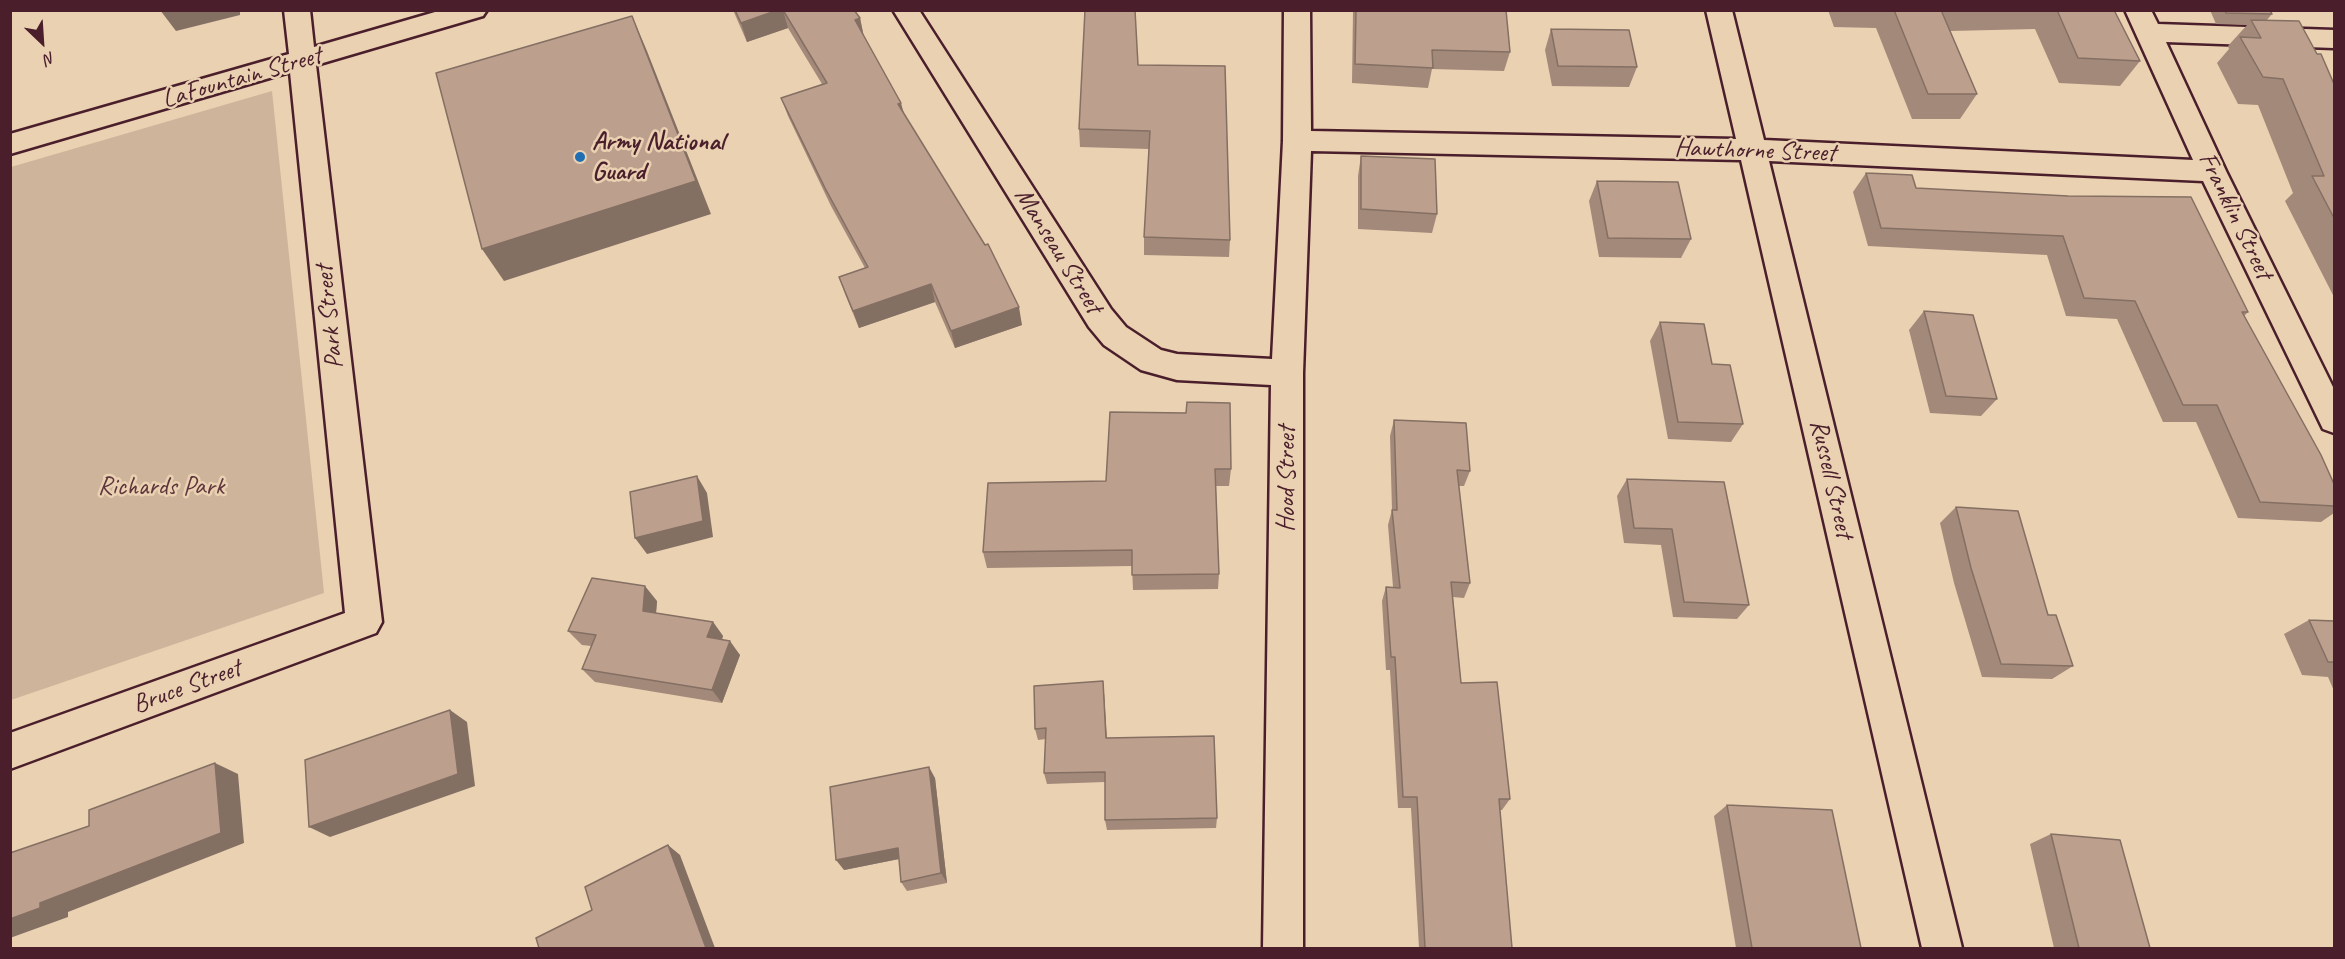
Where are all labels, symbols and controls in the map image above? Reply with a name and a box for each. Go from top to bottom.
north arrow [12,12,72,72]
street label: LaFountain Street [159,40,325,116]
text: N [41,47,58,69]
place label: Army National Guard [592,126,724,188]
street label: Hawthorne Street [1674,133,1836,169]
street label: Franklin Street [2191,148,2279,284]
marker: Army National Guard [573,150,587,164]
street label: Manseau Street [1007,182,1109,320]
street label: Park Street [309,264,351,370]
street label: Russell Street [1802,417,1860,541]
street label: Hood Street [1271,426,1303,532]
park label: Richards Park [98,471,224,503]
street label: Bruce Street [129,653,245,721]

